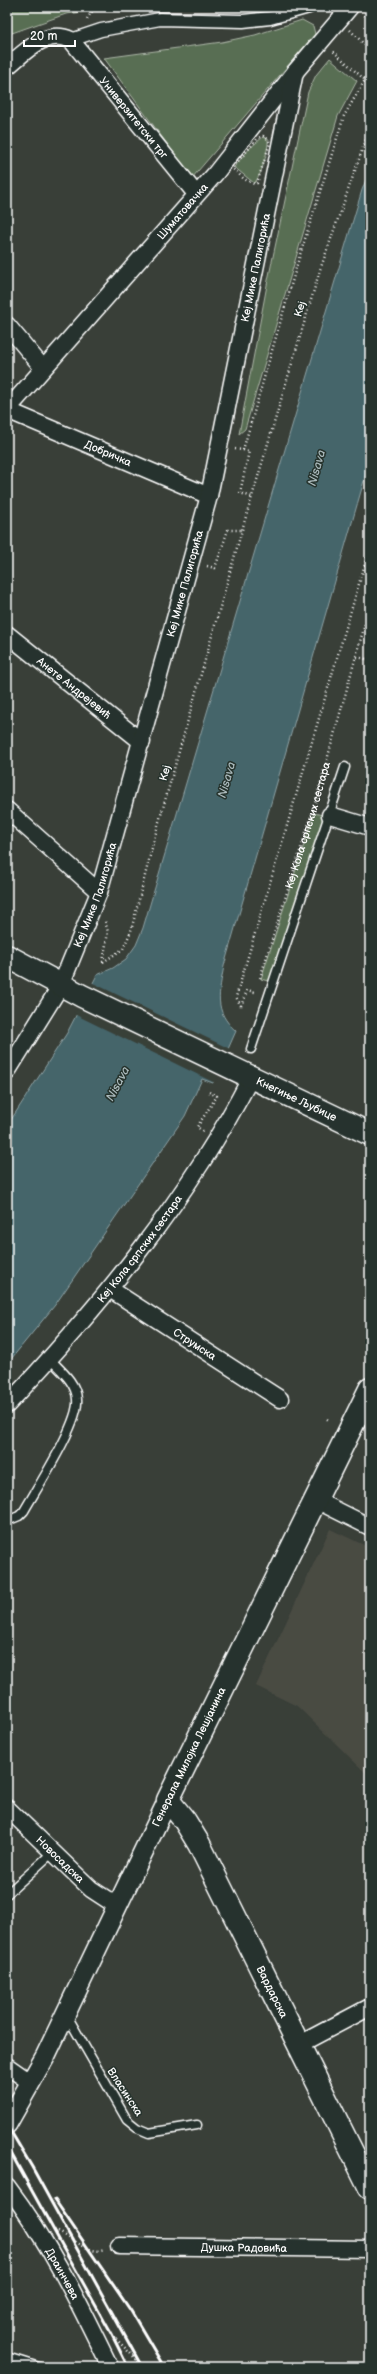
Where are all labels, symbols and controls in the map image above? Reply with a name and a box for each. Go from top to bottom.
scale bar [24,22,75,48]
text: 20 m [30,29,57,44]
street label: Универзитетски трг [97,74,171,162]
street label: Шуматовачка [154,180,211,242]
street label: Кеј Мике Палигорића [238,212,273,323]
street label: Кеј [291,300,309,318]
street label: Добричка [83,437,134,469]
water label: Nisava [305,448,329,488]
street label: Кеј Мике Палигорића [164,528,206,638]
street label: Анете Андрејевић [34,653,114,722]
water label: Nisava [215,760,239,800]
street label: Кеј Кола српских сестара [282,760,333,890]
street label: Кеј [157,764,173,782]
street label: Кеј Мике Палигорића [71,840,119,949]
water label: Nisava [103,1064,133,1104]
street label: Кнегиње Љубице [254,1074,339,1124]
street label: Кеј Кола српских сестара [94,1192,185,1305]
street label: Струмска [171,1325,219,1363]
street label: Генерала Милојка Лешјанина [149,1685,229,1829]
street label: Новосадска [34,1833,87,1886]
street label: Вардарска [254,1964,291,2020]
street label: Власинска [105,2065,146,2119]
street label: Душка Радовића [201,2240,288,2255]
street label: Драинчева [43,2246,82,2302]

